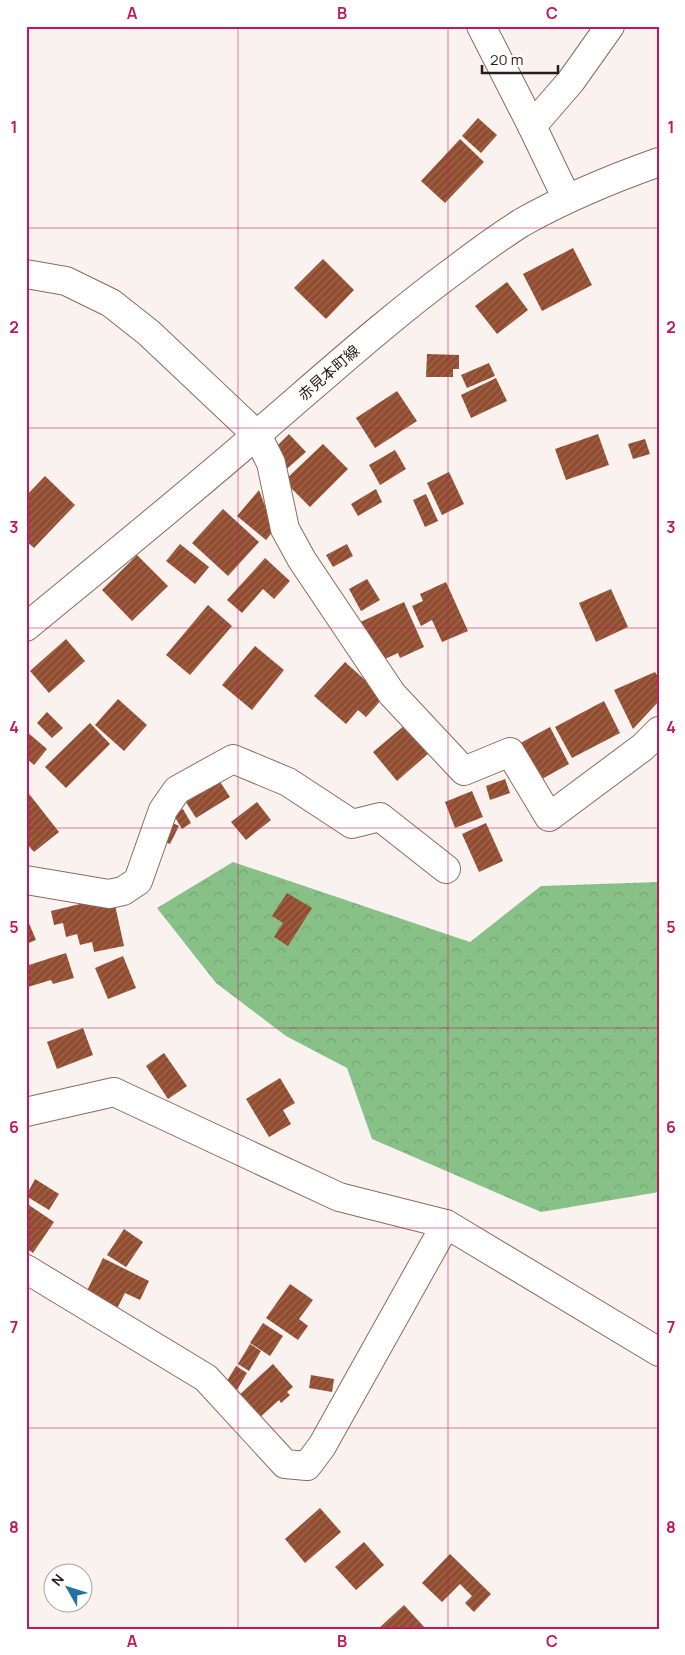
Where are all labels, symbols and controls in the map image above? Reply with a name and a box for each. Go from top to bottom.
text: A [127,2,138,24]
text: B [337,2,347,24]
text: C [546,2,558,24]
scale bar [482,42,559,74]
text: 20 m [490,49,523,70]
text: 1 [10,116,18,138]
text: 1 [667,116,675,138]
text: 2 [9,316,19,338]
text: 2 [666,316,676,338]
street label: 赤見本町線 [293,340,364,405]
text: 3 [9,516,19,538]
text: 3 [666,516,676,538]
text: 4 [9,716,19,738]
text: 4 [666,716,676,738]
text: 5 [9,916,19,938]
text: 5 [666,916,676,938]
text: 6 [9,1116,19,1138]
text: 6 [666,1116,676,1138]
text: 7 [10,1316,18,1338]
text: 7 [667,1316,675,1338]
text: 8 [9,1516,19,1538]
text: 8 [666,1516,676,1538]
north arrow [42,1562,92,1612]
text: N [47,1570,68,1589]
text: A [127,1630,138,1652]
text: B [337,1630,347,1652]
text: C [546,1630,558,1652]

